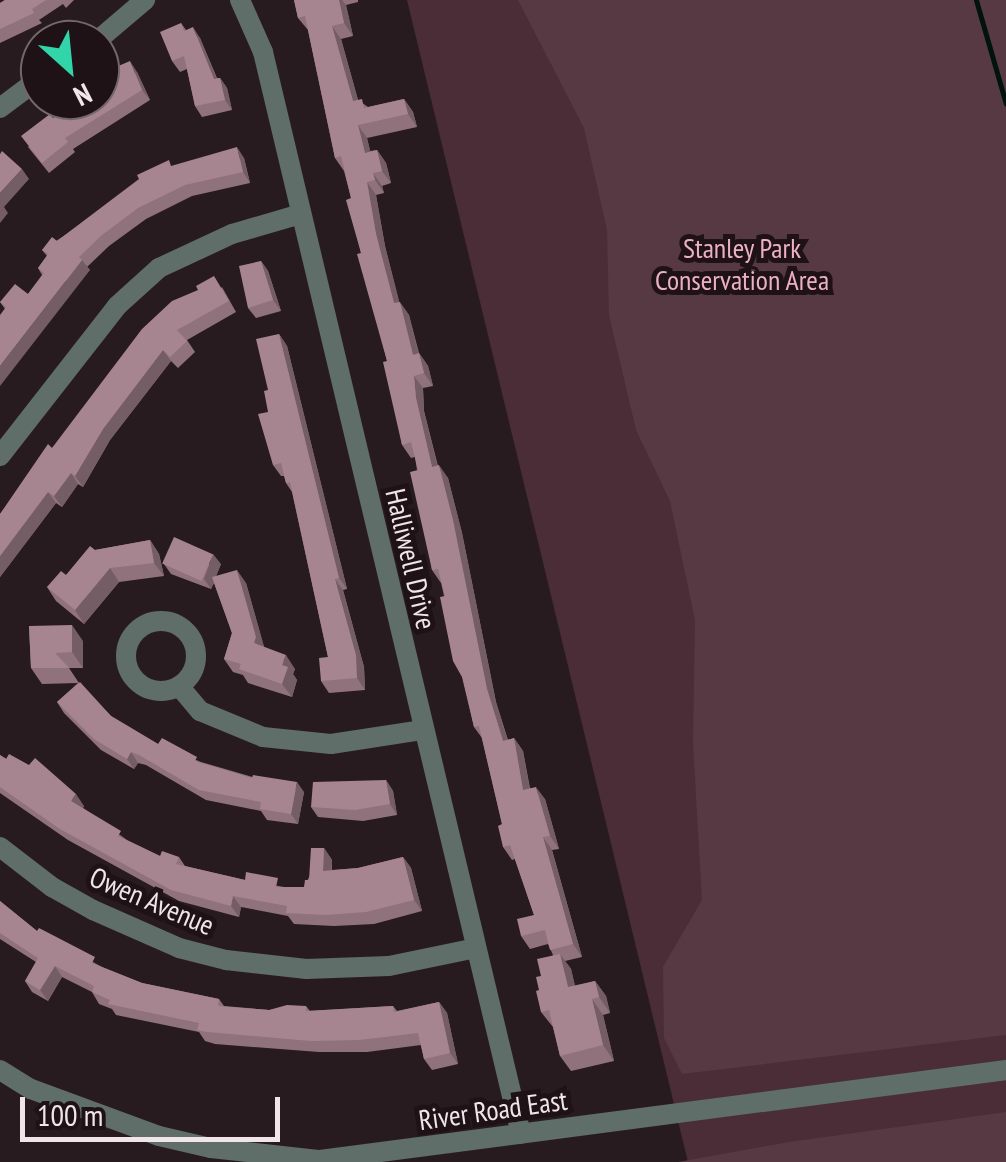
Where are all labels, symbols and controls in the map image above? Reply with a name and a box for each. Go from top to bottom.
north arrow [20,20,120,120]
text: N [68,75,98,115]
park label: Stanley Park Conservation Area [655,231,829,297]
street label: Halliwell Drive [379,486,443,632]
street label: Owen Avenue [85,860,219,942]
scale bar [25,1077,285,1139]
street label: River Road East [417,1083,569,1137]
text: 100 m [37,1095,103,1134]

